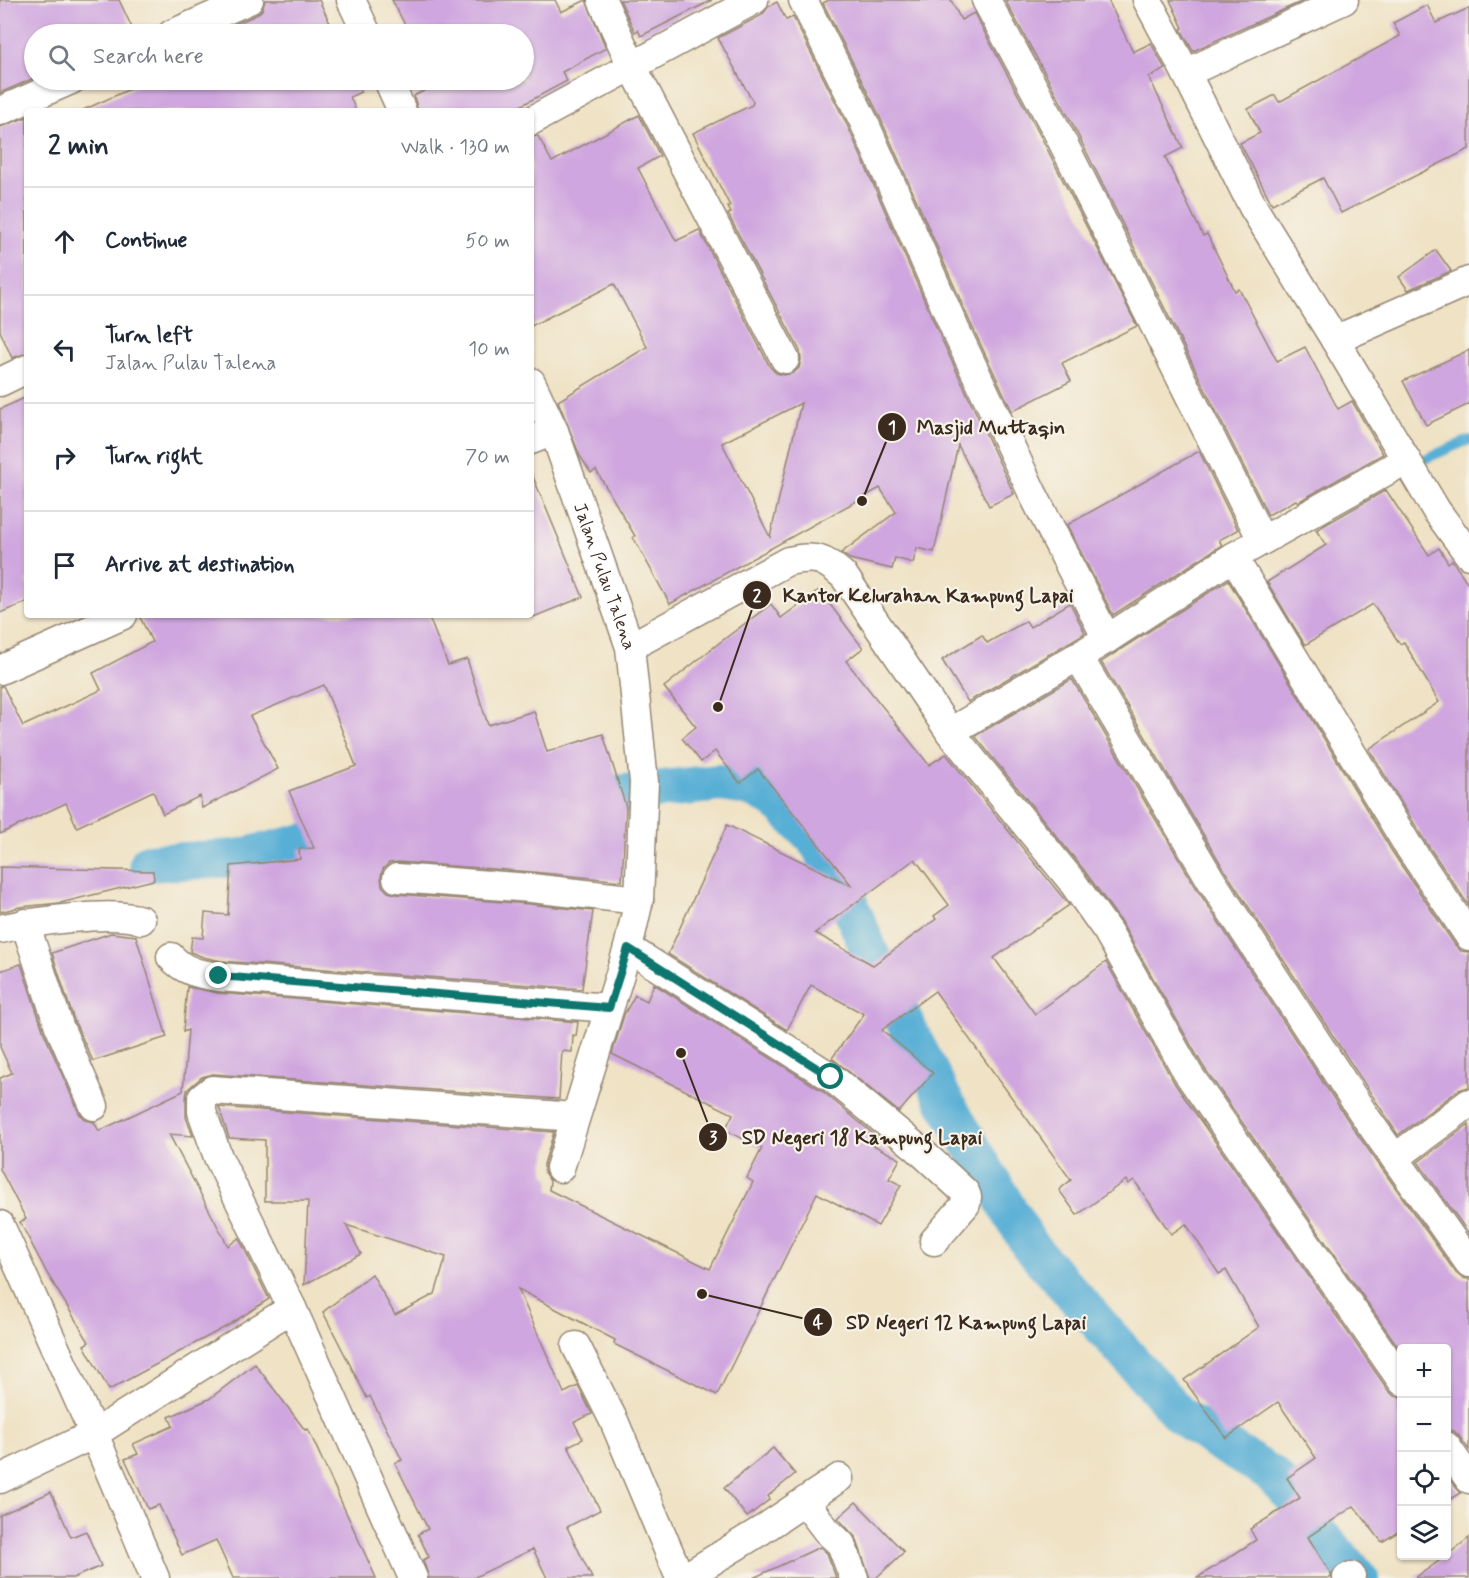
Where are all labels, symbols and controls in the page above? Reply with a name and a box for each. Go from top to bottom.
search box [24,24,534,90]
icon: search [45,41,78,74]
text: Search here [93,43,204,71]
text: 2 min [48,130,109,164]
text: Walk · 130 m [401,134,510,161]
icon: ahead [48,225,81,258]
text: Continue [105,227,187,255]
text: 50 m [465,228,510,255]
text: Turn left [105,322,193,350]
icon: left [48,333,81,366]
text: 10 m [468,336,510,363]
text: Jalan Pulau Talena [105,350,276,377]
callout: Masjid Muttaqin [877,408,1076,446]
text: Masjid Muttaqin [917,415,1065,442]
text: 1 [888,416,896,440]
icon: right [48,441,81,474]
text: Turn right [105,443,203,471]
text: 70 m [465,444,510,471]
street label: Jalan Pulau Talena [567,500,641,653]
icon: arrive [48,549,81,582]
text: Arrive at destination [105,551,295,579]
callout: Kantor Kelurahan Kampung Lapai [742,576,1084,614]
text: Kantor Kelurahan Kampung Lapai [783,583,1074,612]
text: 2 [753,584,762,608]
route end [205,962,231,988]
route start [817,1063,843,1089]
callout: SD Negeri 18 Kampung Lapai [698,1118,996,1156]
text: SD Negeri 18 Kampung Lapai [742,1125,983,1154]
text: 3 [709,1126,718,1150]
callout: SD Negeri 12 Kampung Lapai [803,1303,1100,1341]
text: SD Negeri 12 Kampung Lapai [846,1310,1086,1339]
text: 4 [813,1311,824,1335]
map controls [1397,1344,1451,1560]
button: + [1397,1344,1451,1398]
button: − [1397,1398,1451,1452]
button: locate [1397,1452,1451,1506]
button: layers [1397,1506,1451,1560]

